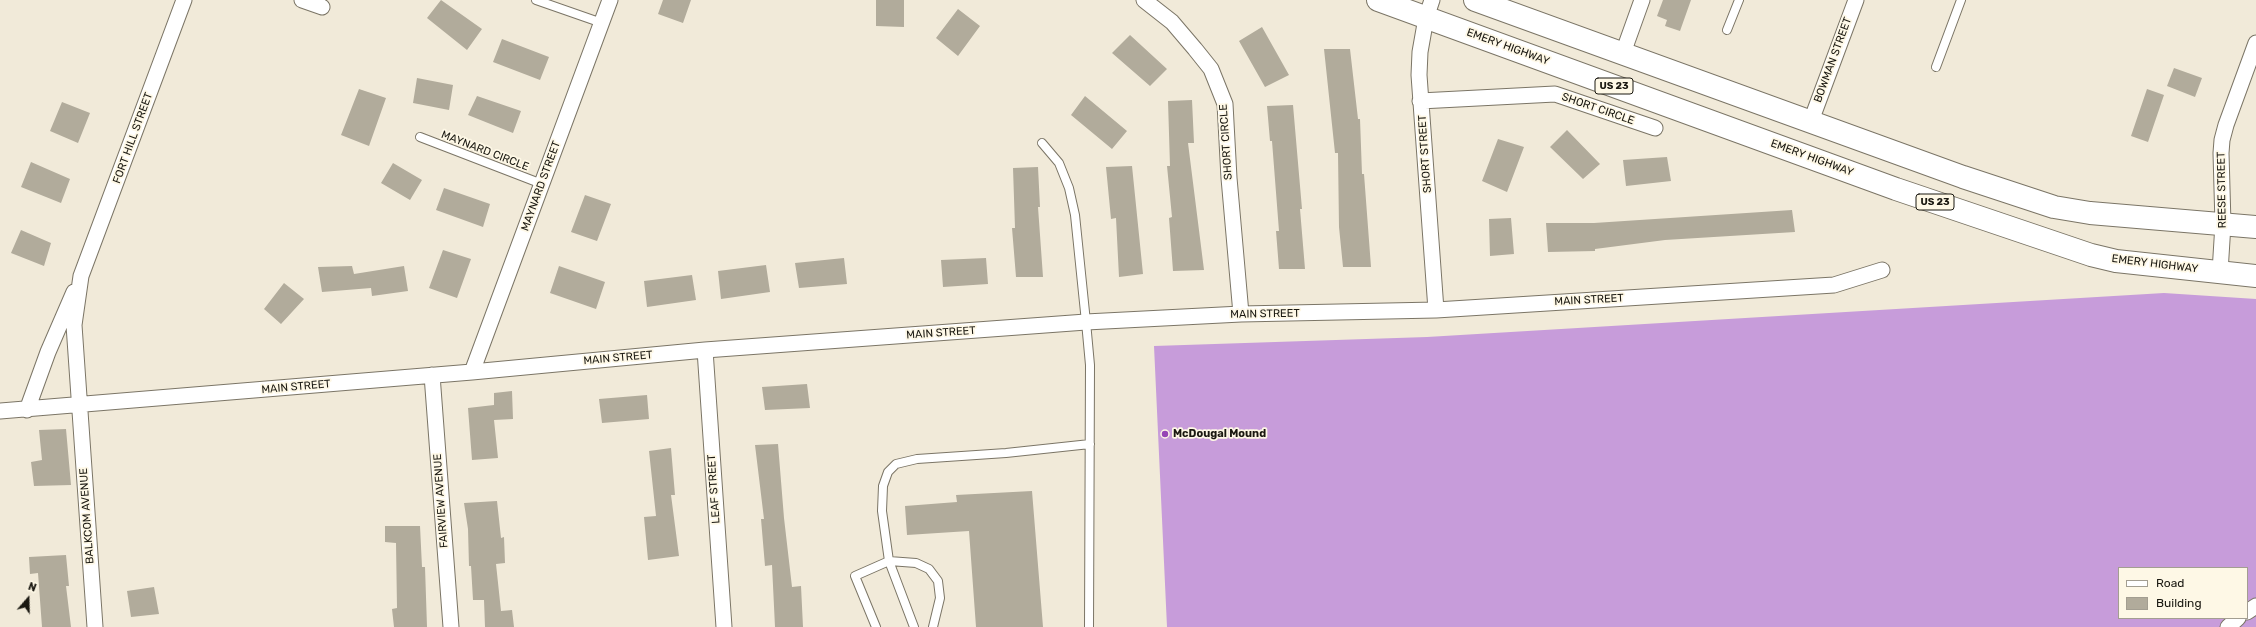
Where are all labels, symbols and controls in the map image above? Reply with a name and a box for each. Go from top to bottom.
street label: BOWMAN STREET [1811,15,1855,105]
street label: EMERY HIGHWAY [1465,26,1551,68]
road number: US 23 [1595,78,1633,94]
street label: SHORT CIRCLE [1560,90,1636,128]
street label: FORT HILL STREET [110,91,156,185]
street label: SHORT CIRCLE [1217,104,1235,180]
street label: SHORT STREET [1416,114,1434,194]
street label: MAYNARD CIRCLE [439,128,531,174]
street label: EMERY HIGHWAY [1769,137,1855,179]
street label: MAYNARD STREET [519,139,563,233]
street label: REESE STREET [2215,152,2229,228]
road number: US 23 [1916,194,1954,210]
street label: EMERY HIGHWAY [2111,252,2199,276]
street label: MAIN STREET [1554,292,1624,308]
street label: MAIN STREET [1230,307,1300,321]
street label: MAIN STREET [906,324,976,342]
street label: MAIN STREET [583,348,653,368]
street label: MAIN STREET [261,377,331,397]
place label: McDougal Mound [1173,427,1266,441]
marker: McDougal Mound [1160,429,1170,439]
street label: FAIRVIEW AVENUE [431,453,451,549]
street label: LEAF STREET [705,454,723,524]
street label: BALKCOM AVENUE [77,468,97,564]
legend [2118,567,2248,619]
text: Road [2156,576,2184,590]
north arrow [8,579,48,619]
text: N [26,580,38,595]
text: Building [2156,596,2202,610]

